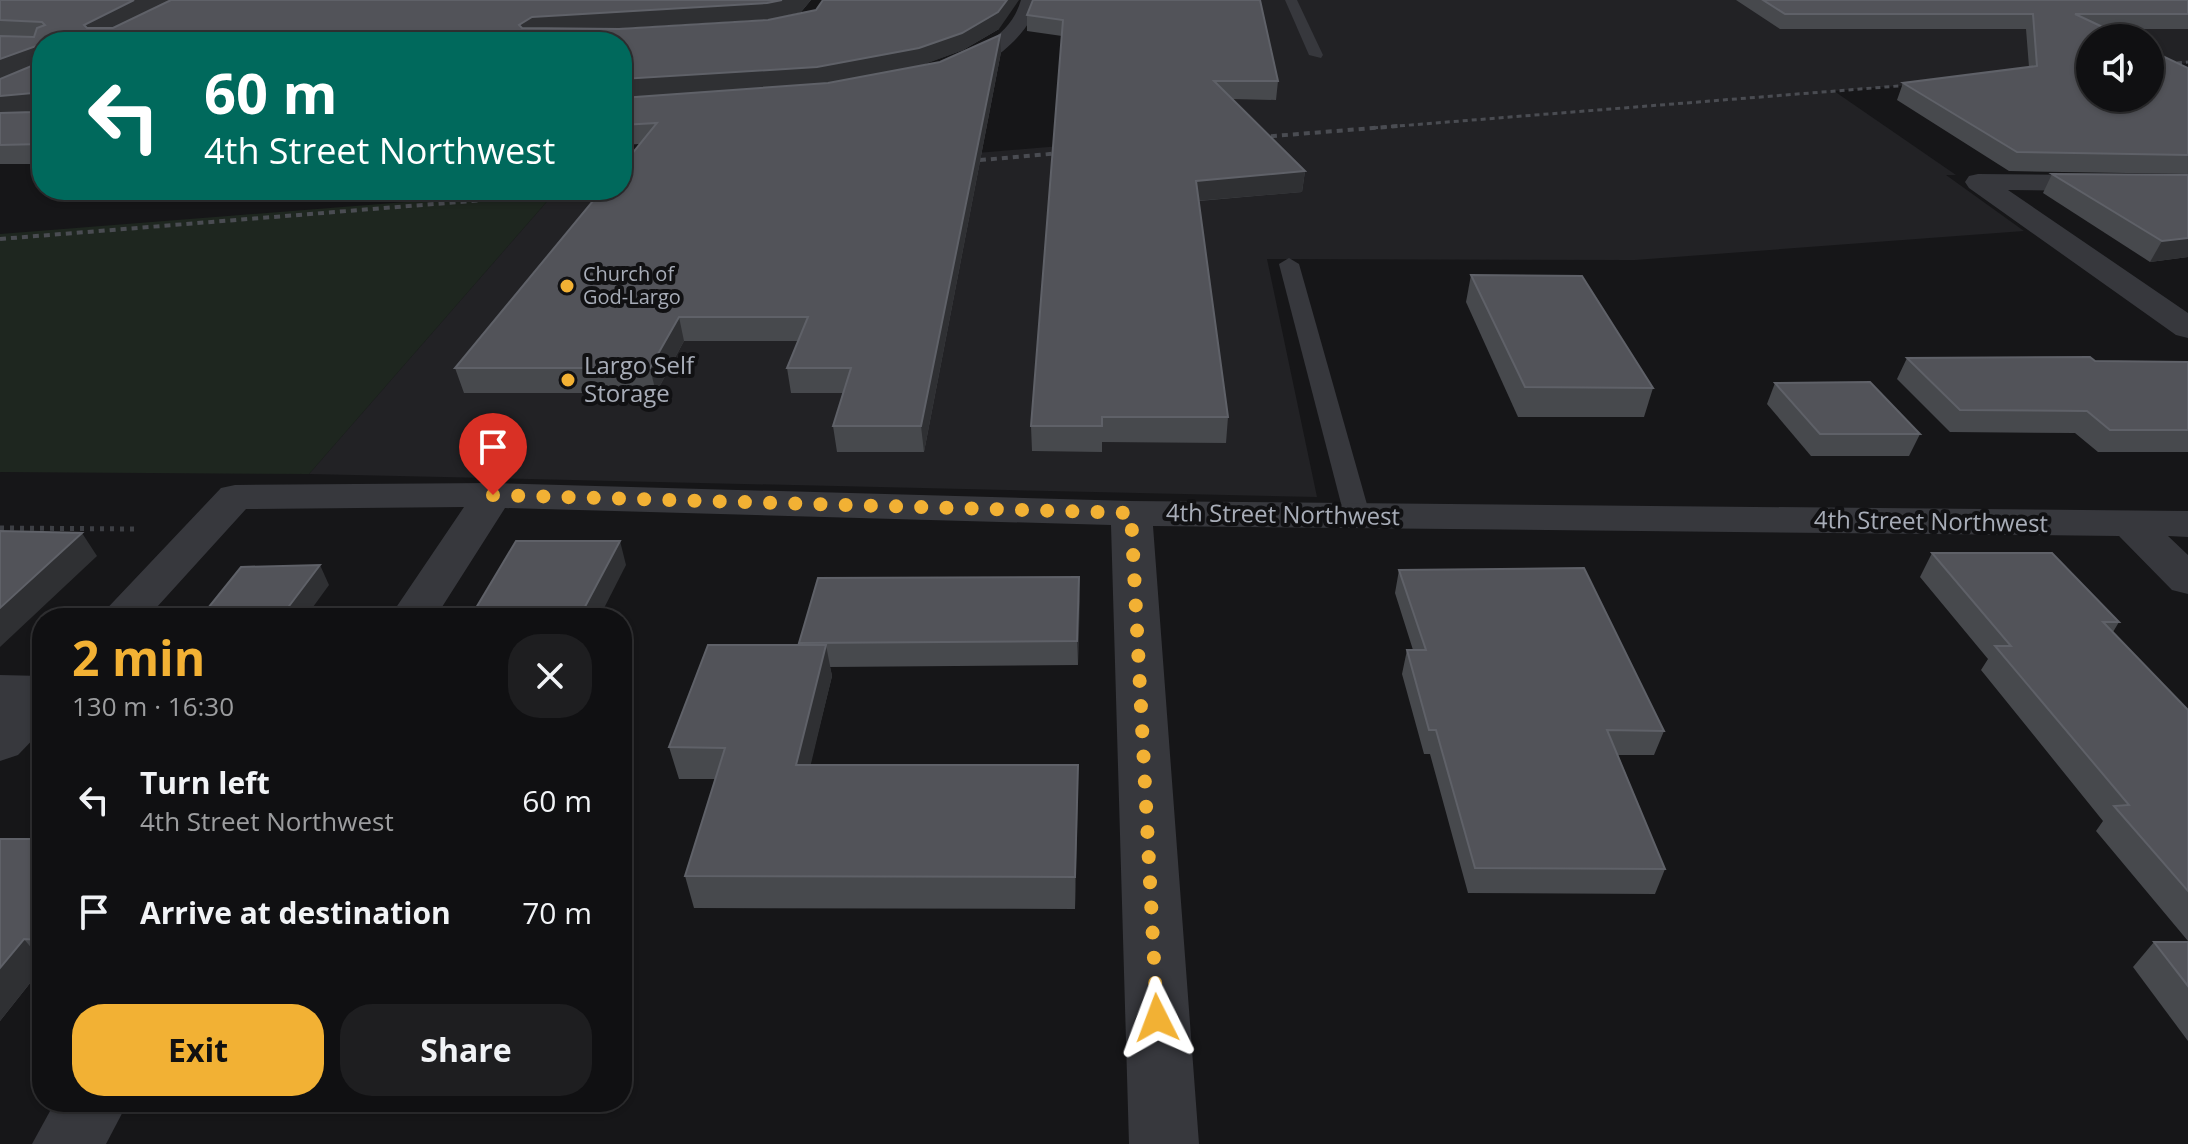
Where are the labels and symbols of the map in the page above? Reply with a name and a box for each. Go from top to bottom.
place label: Church of God-Largo [583,260,681,310]
marker: Church of God-Largo [558,277,576,295]
place label: Largo Self Storage [584,348,696,409]
marker: Largo Self Storage [559,371,577,389]
pin [459,413,527,495]
street label: 4th Street Northwest [1166,495,1400,532]
street label: 4th Street Northwest [1814,502,2048,539]
position arrow [1115,976,1199,1060]

